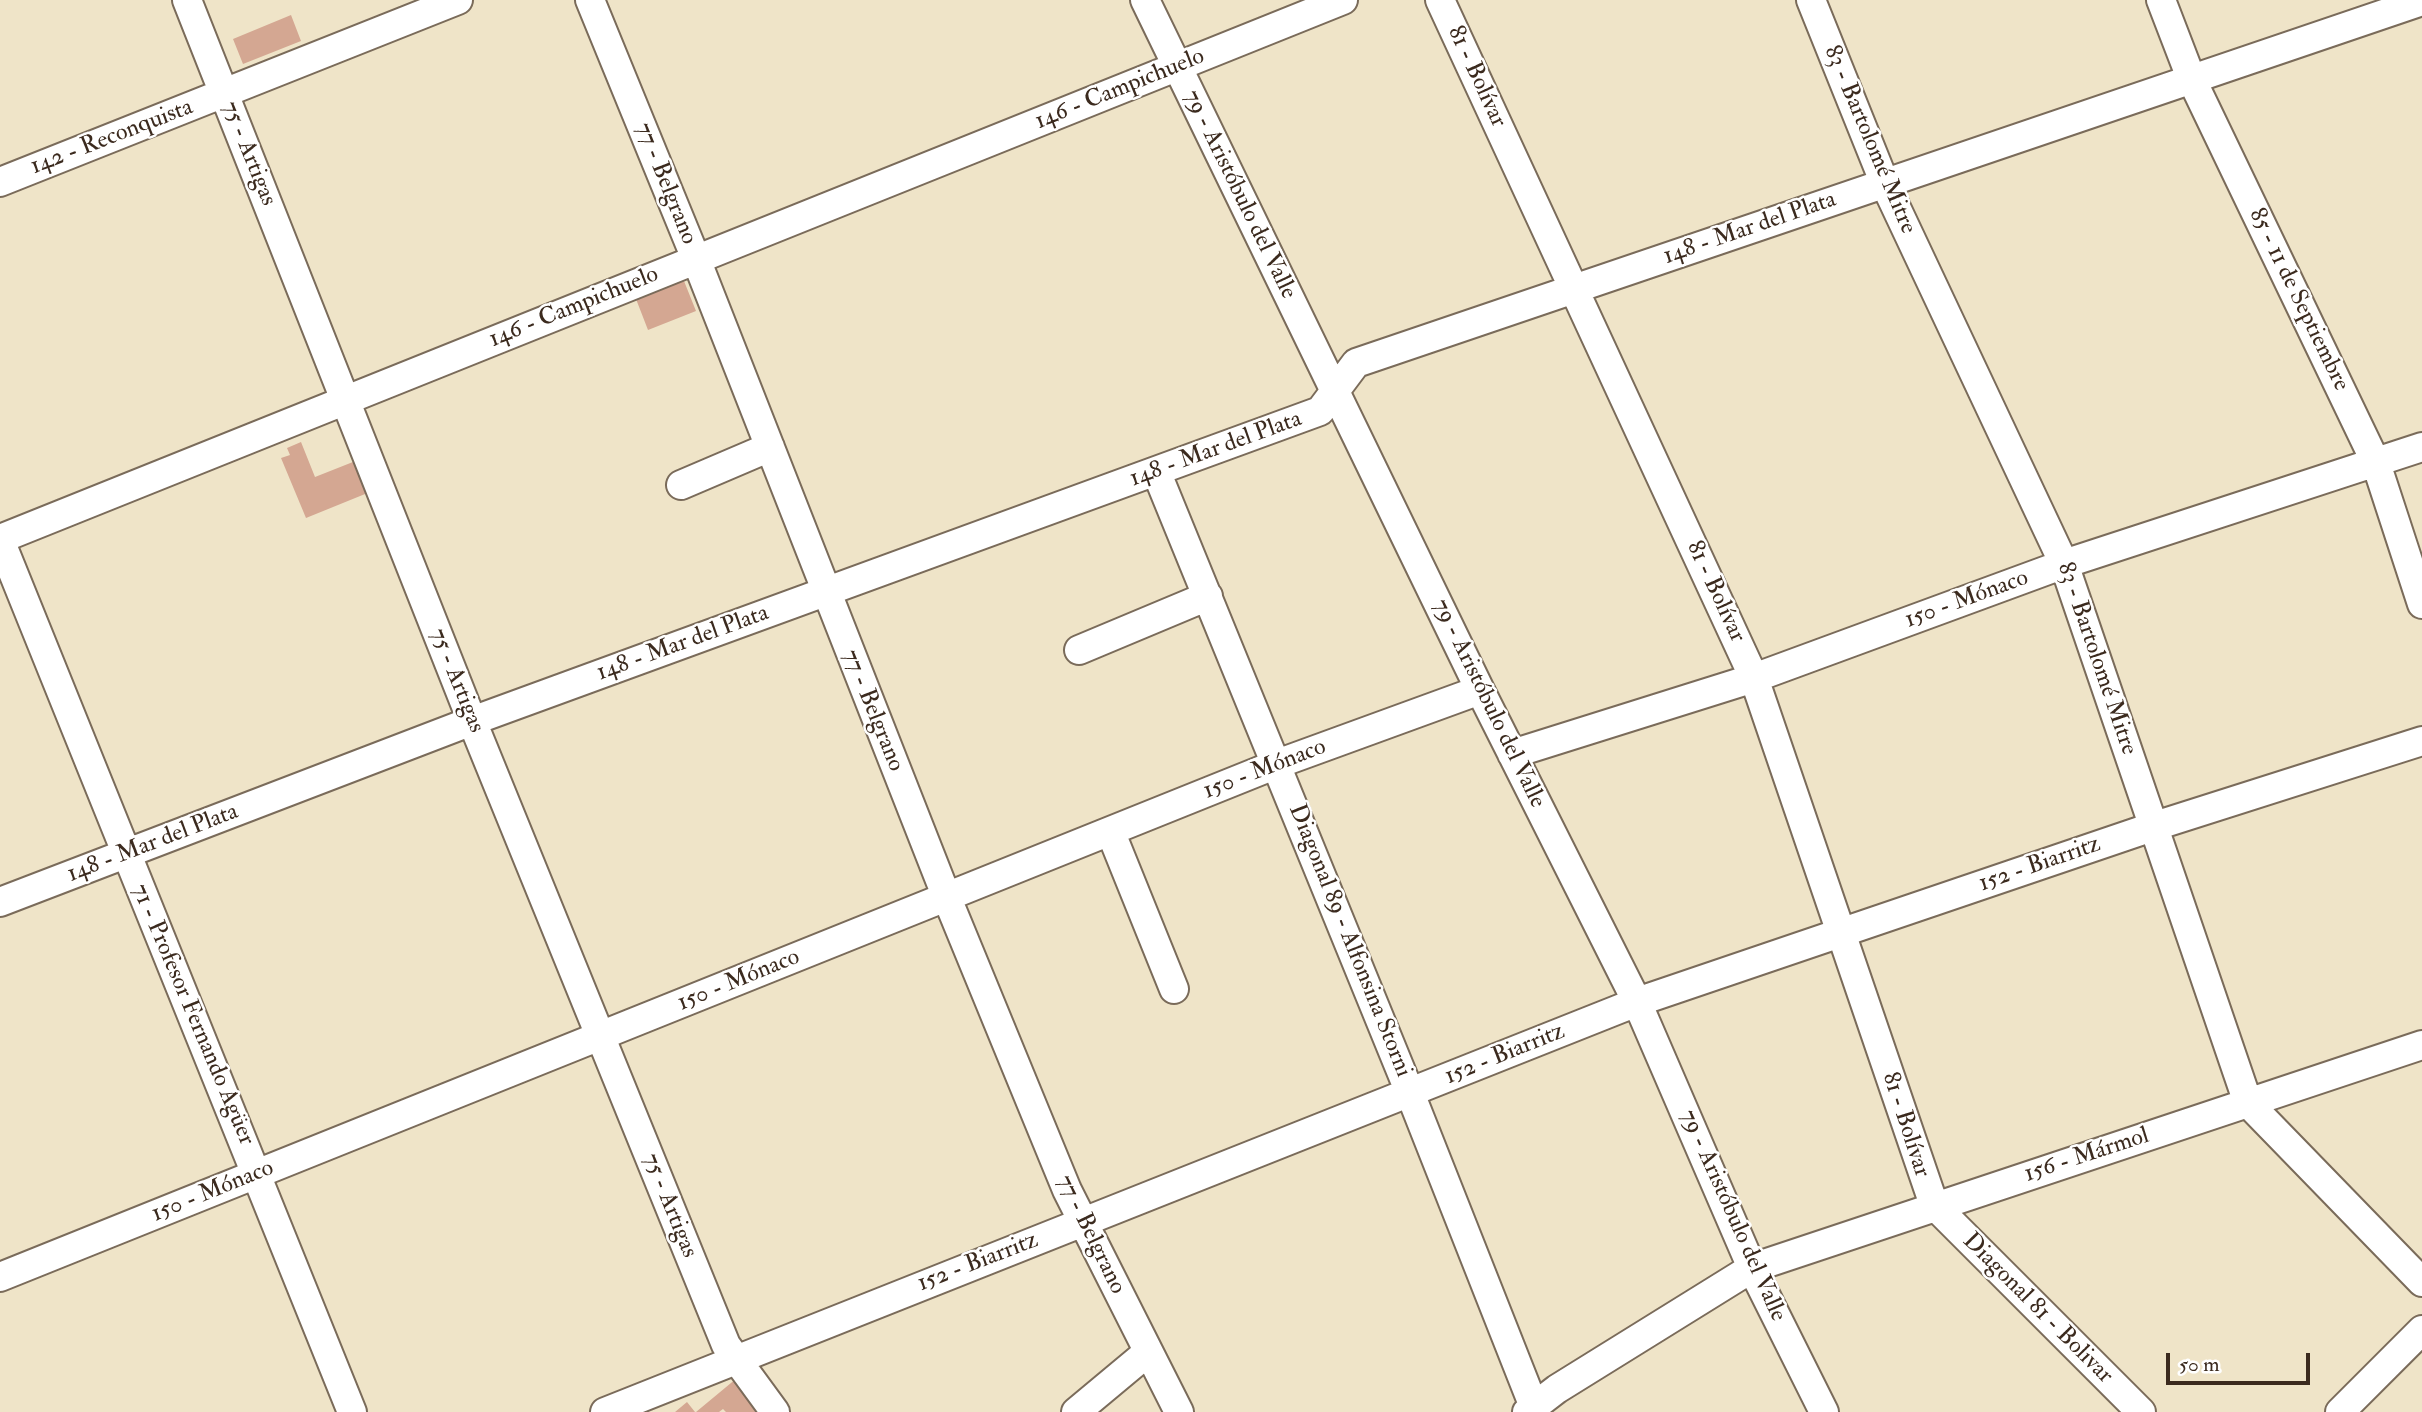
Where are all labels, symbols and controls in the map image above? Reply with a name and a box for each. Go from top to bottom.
street label: 81 - Bolívar [1440,22,1512,132]
street label: 83 - Bartolomé Mitre [1816,42,1922,238]
street label: 146 - Campichuelo [1031,43,1209,137]
street label: 79 - Aristóbulo del Valle [1176,86,1302,304]
street label: 142 - Reconquista [27,94,197,182]
street label: 75 - Artigas [214,98,282,210]
street label: 77 - Belgrano [628,119,702,249]
street label: 148 - Mar del Plata [1660,186,1840,272]
street label: 85 - 11 de Septiembre [2241,204,2355,396]
street label: 146 - Campichuelo [485,261,663,355]
street label: 148 - Mar del Plata [1126,406,1306,494]
street label: 81 - Bolívar [1679,537,1751,647]
street label: 83 - Bartolomé Mitre [2050,559,2142,759]
street label: 150 - Mónaco [1901,564,2033,636]
street label: 79 - Aristóbulo del Valle [1425,595,1551,813]
street label: 148 - Mar del Plata [593,600,773,688]
street label: 75 - Artigas [422,625,490,737]
street label: 77 - Belgrano [835,646,909,776]
street label: 150 - Mónaco [1200,733,1330,807]
street label: 148 - Mar del Plata [63,798,243,890]
street label: Diagonal 89 - Alfonsina Storni [1281,800,1417,1082]
street label: 152 - Biarritz [1975,831,2105,899]
street label: 71 - Profesor Fernando Agüer [124,880,260,1150]
street label: 150 - Mónaco [674,943,804,1019]
street label: 152 - Biarritz [1441,1018,1569,1092]
street label: 81 - Bolívar [1875,1069,1935,1181]
street label: 79 - Aristóbulo del Valle [1672,1106,1792,1326]
street label: 156 - Mármol [2021,1122,2153,1190]
street label: 75 - Artigas [635,1150,703,1262]
street label: 150 - Mónaco [148,1154,278,1230]
street label: 77 - Belgrano [1049,1171,1131,1299]
street label: 152 - Biarritz [914,1227,1042,1299]
street label: Diagonal 81 - Bolivar [1956,1228,2118,1390]
scale bar [2170,1338,2314,1382]
text: 50 m [2179,1351,2220,1378]

